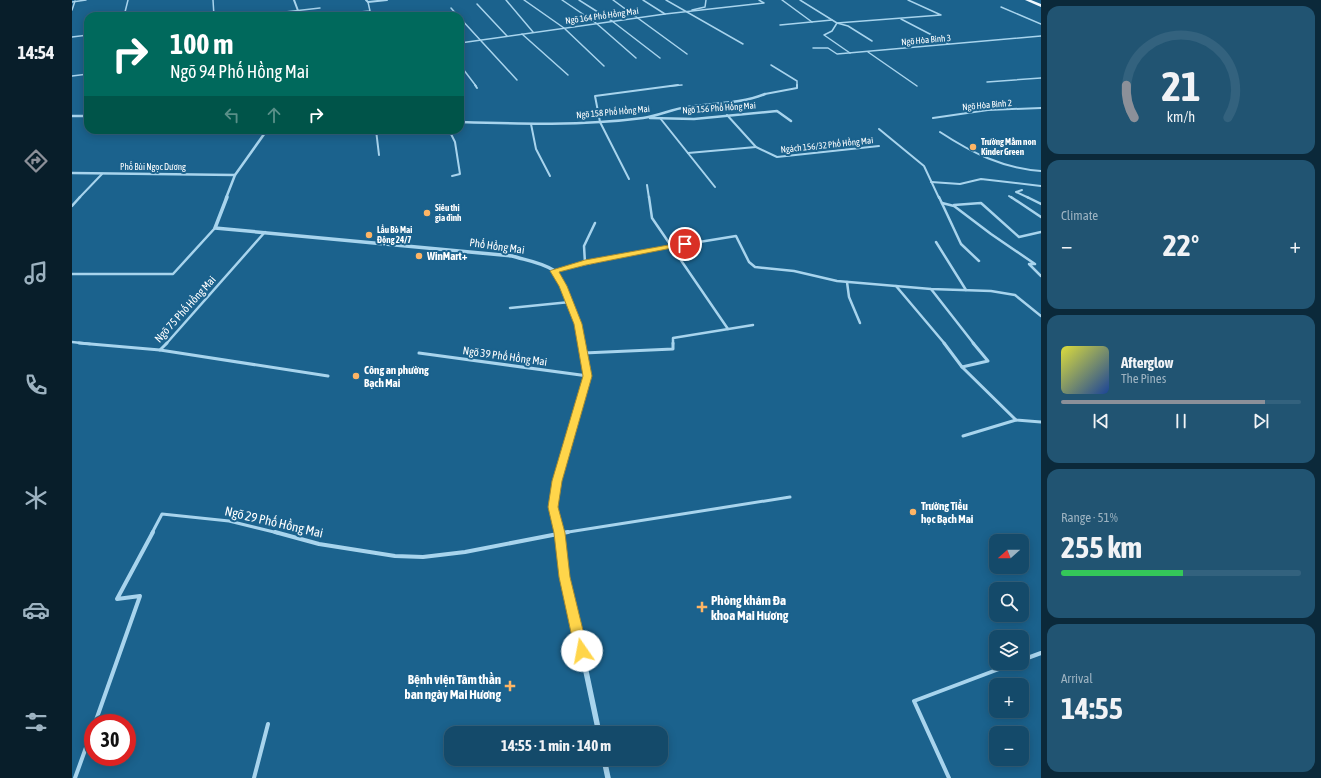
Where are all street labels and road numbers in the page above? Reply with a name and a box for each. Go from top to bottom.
street label: Ngõ 164 Phố Hồng Mai [565,5,639,26]
street label: Ngõ Hòa Bình 3 [901,33,951,47]
street label: Ngõ Hòa Bình 2 [962,98,1012,112]
street label: Ngõ 156 Phố Hồng Mai [682,99,756,116]
street label: Ngõ 158 Phố Hồng Mai [576,103,650,120]
street label: Ngách 156/32 Phố Hồng Mai [780,134,874,155]
street label: Phố Bùi Ngọc Dương [120,161,186,172]
street label: Phố Hồng Mai [469,236,525,256]
street label: Ngõ 75 Phố Hồng Mai [152,273,218,345]
street label: Ngõ 39 Phố Hồng Mai [462,344,548,368]
street label: Ngõ 29 Phố Hồng Mai [223,503,325,541]

